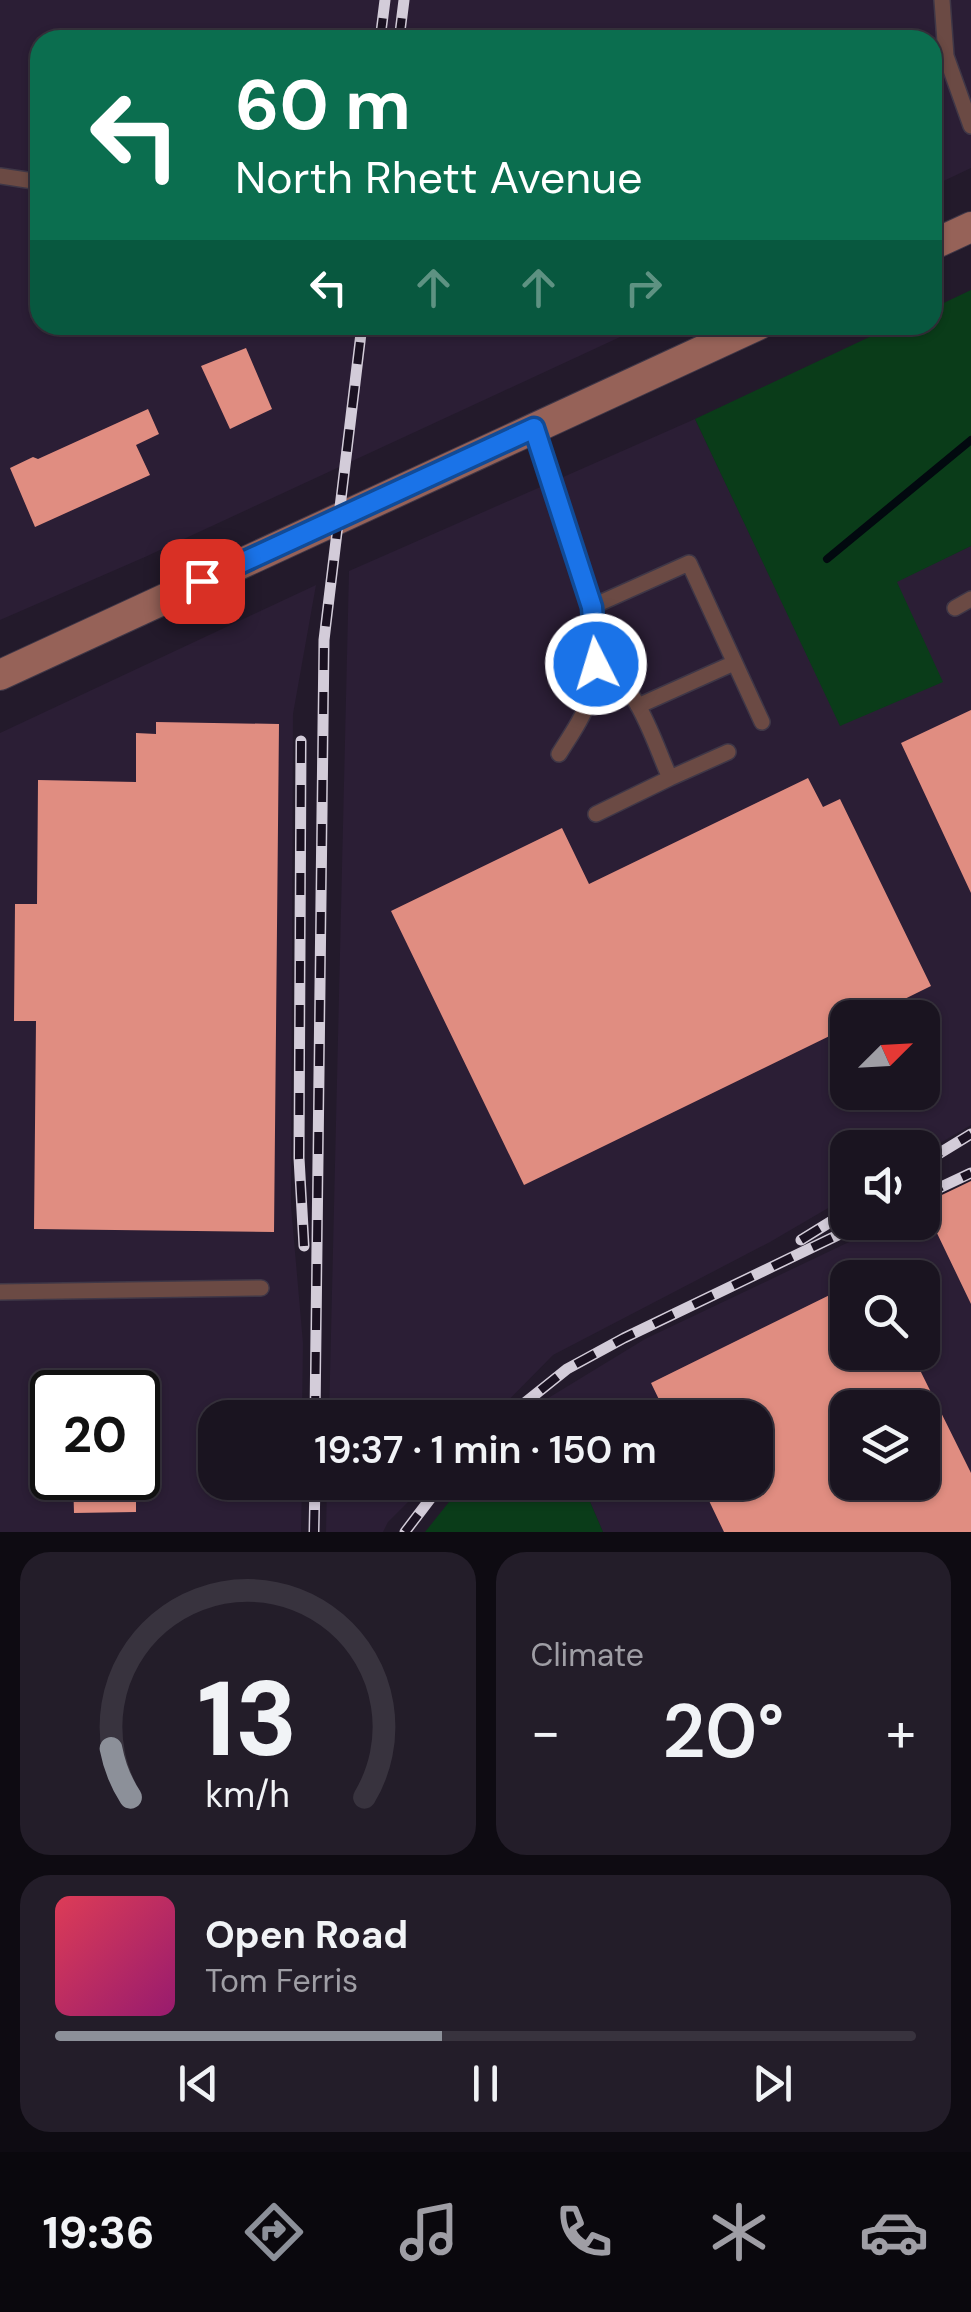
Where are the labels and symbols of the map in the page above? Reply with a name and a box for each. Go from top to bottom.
pin [160,539,245,624]
position arrow [544,612,648,716]
north arrow [830,1000,940,1110]
speed limit sign: 20 [30,1370,160,1500]

